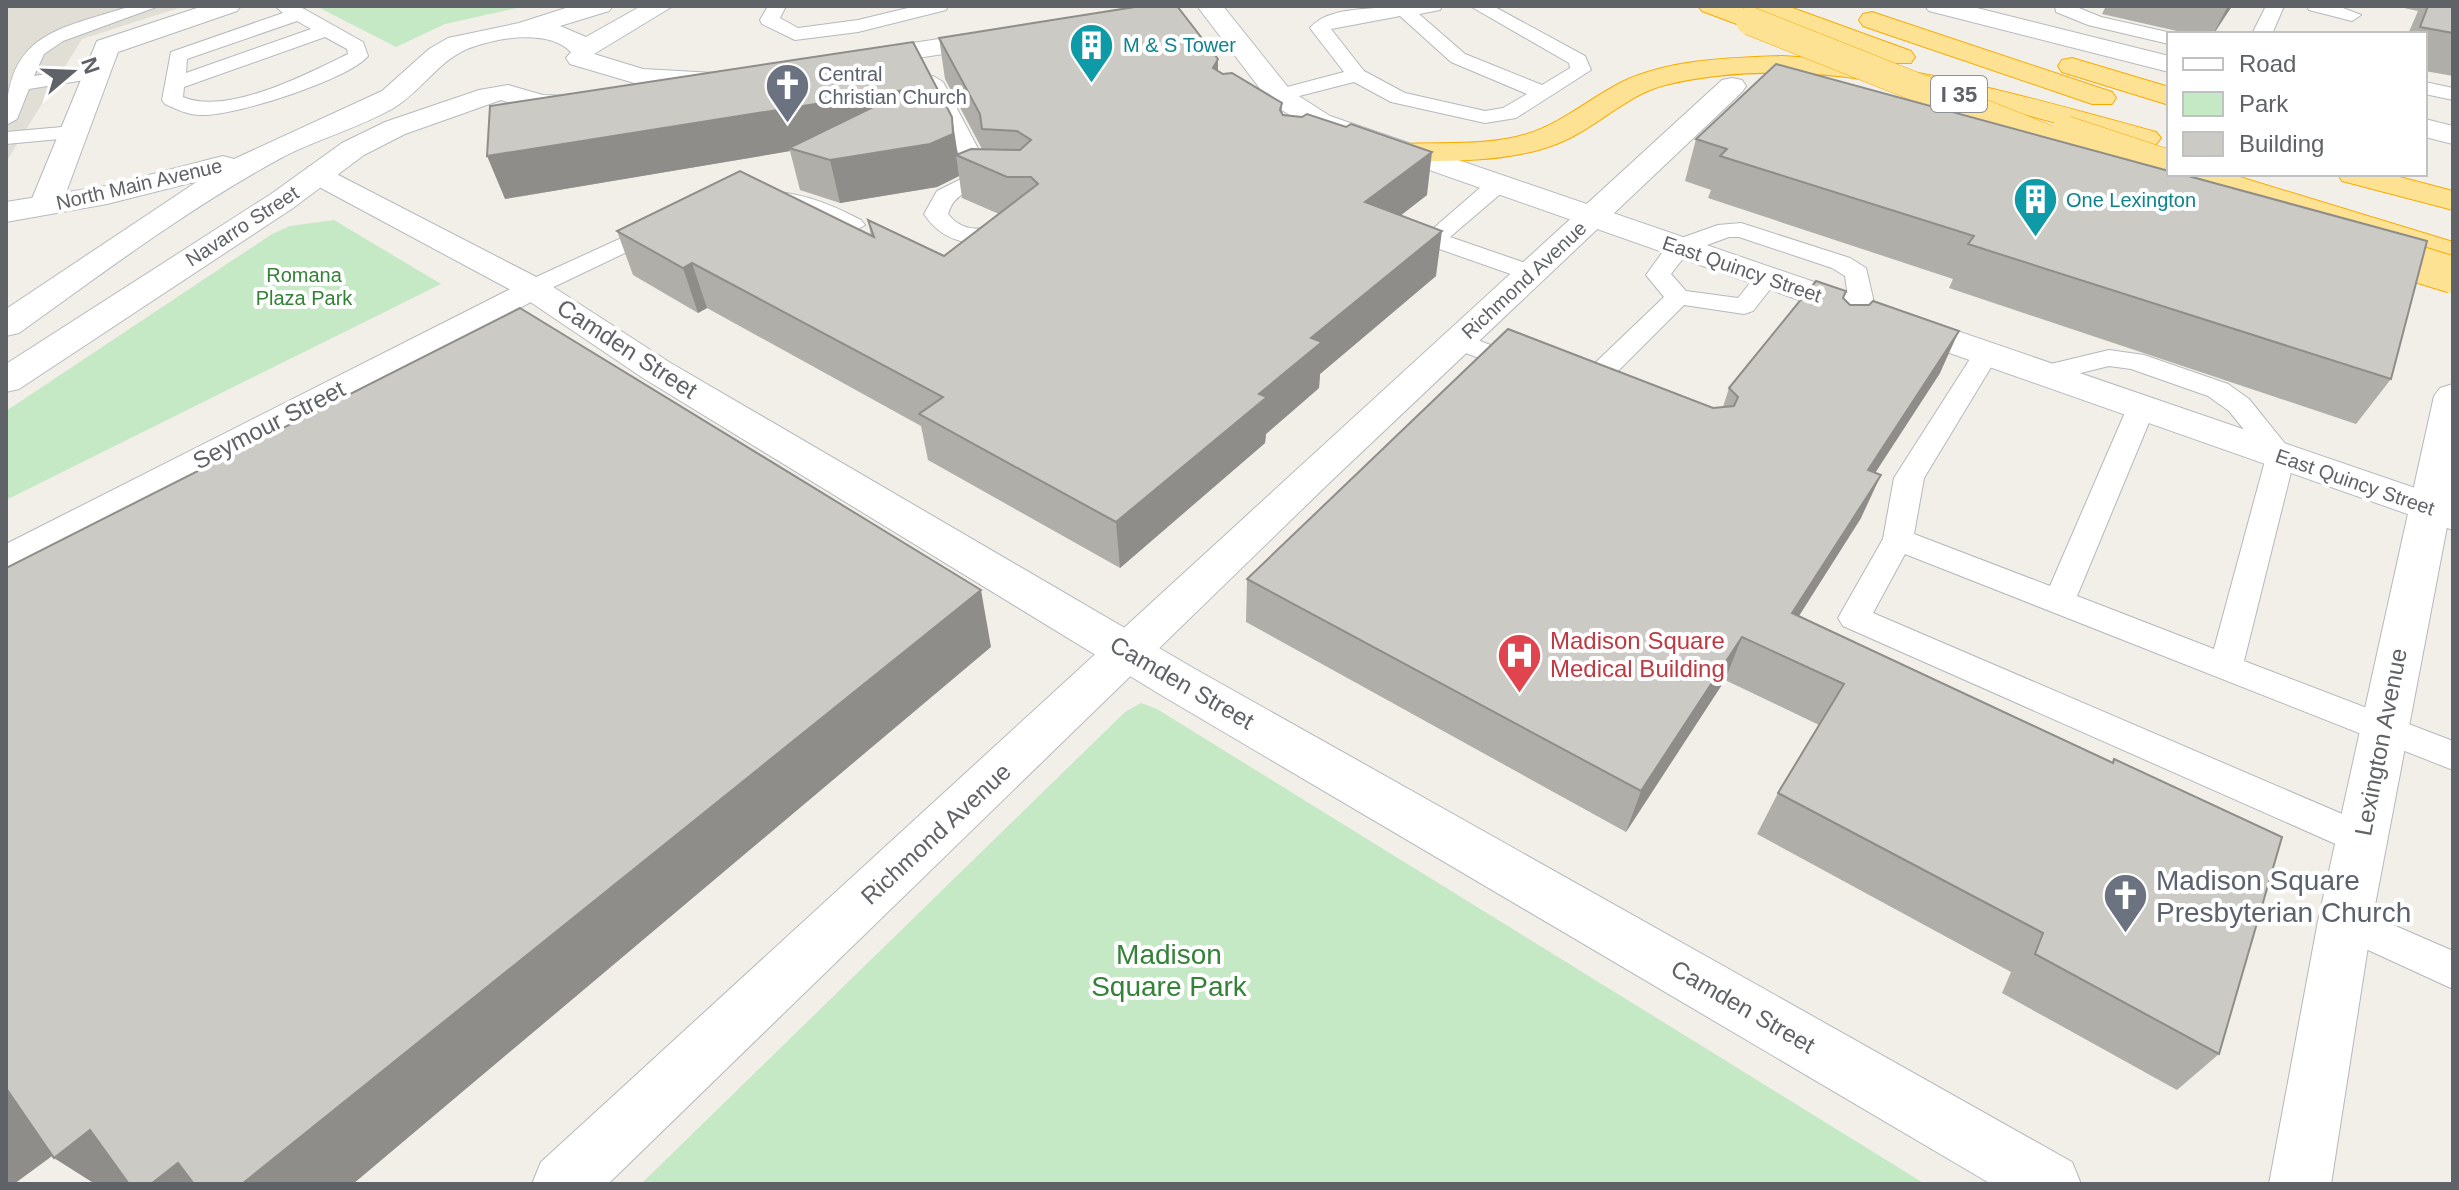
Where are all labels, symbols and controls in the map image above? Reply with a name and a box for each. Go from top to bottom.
building icon: M & S Tower [1068,21,1116,84]
north arrow [32,32,112,112]
legend [2167,32,2427,176]
place label: M & S Tower [1123,34,1236,56]
text: Road [2239,50,2296,77]
text: N [76,54,105,77]
church icon: Central Christian Church [763,61,811,124]
place label: Central Christian Church [818,63,967,108]
road number: I 35 [1931,76,1987,112]
text: Park [2239,90,2289,117]
text: Building [2239,130,2324,157]
street label: North Main Avenue [54,154,224,214]
building icon: One Lexington [2011,176,2059,239]
street label: Navarro Street [181,181,303,271]
place label: One Lexington [2066,189,2196,211]
street label: Richmond Avenue [1457,217,1591,343]
street label: East Quincy Street [1660,231,1825,307]
park label: Romana Plaza Park [256,264,353,309]
street label: Camden Street [552,293,703,404]
street label: Seymour Street [188,375,349,474]
street label: East Quincy Street [2273,444,2438,520]
place label: Madison Square Medical Building [1550,627,1725,682]
street label: Camden Street [1106,631,1259,735]
hospital icon: Madison Square Medical Building [1495,631,1543,694]
street label: Lexington Avenue [2349,646,2412,838]
street label: Richmond Avenue [855,757,1016,910]
place label: Madison Square Presbyterian Church [2156,865,2411,928]
church icon: Madison Square Presbyterian Church [2101,872,2149,935]
park label: Madison Square Park [1091,939,1248,1002]
street label: Camden Street [1667,955,1820,1059]

